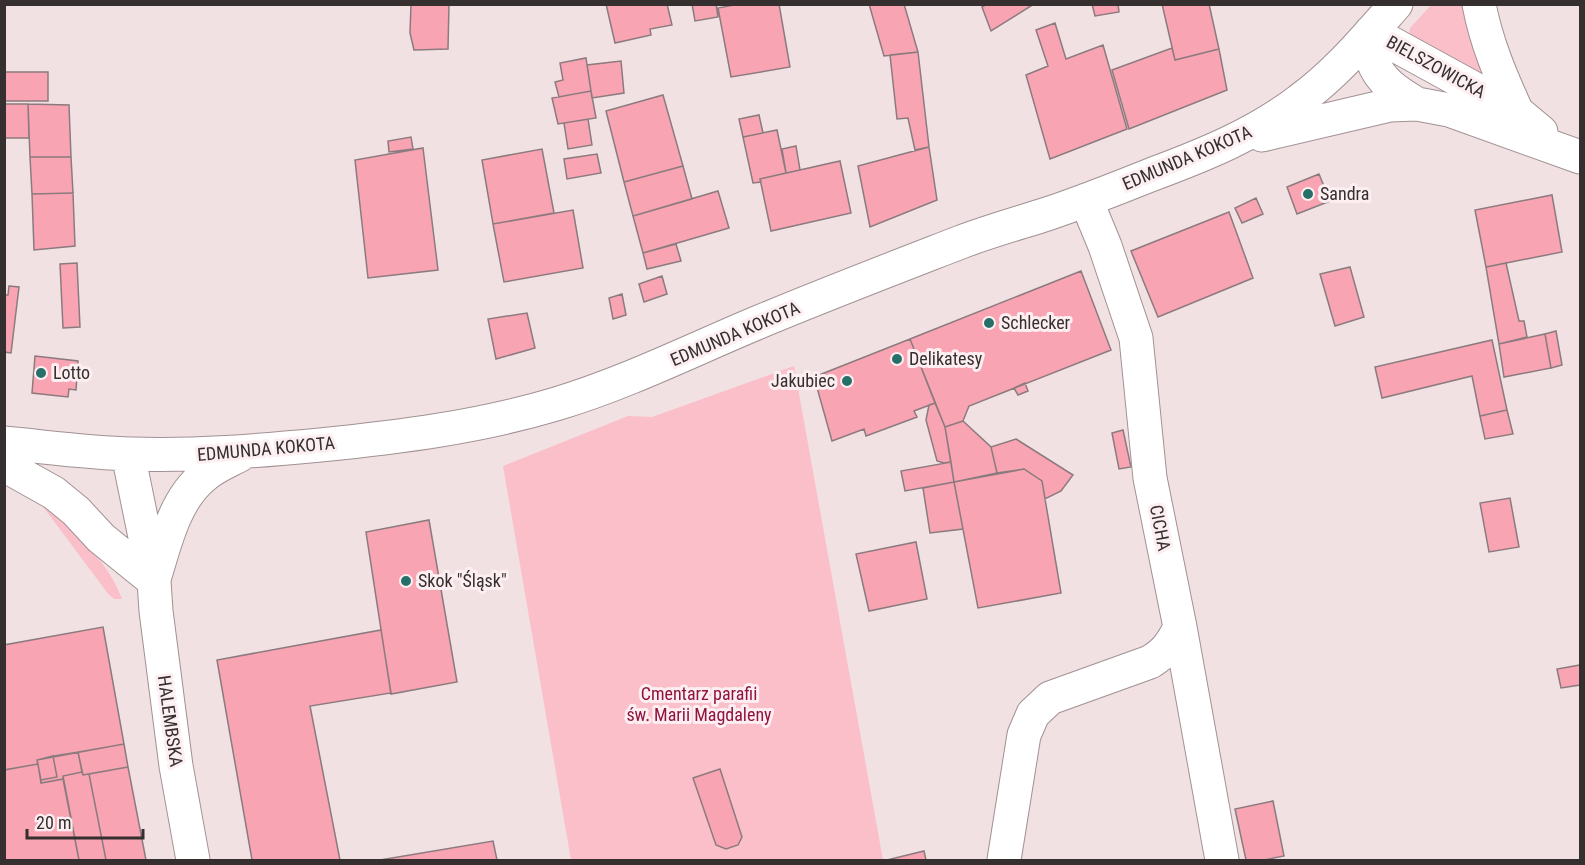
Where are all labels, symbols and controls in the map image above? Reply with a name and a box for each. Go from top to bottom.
street label: BIELSZOWICKA [1383,31,1490,103]
street label: EDMUNDA KOKOTA [1119,121,1255,194]
place label: Sandra [1320,183,1369,204]
marker: Sandra [1301,187,1315,201]
street label: EDMUNDA KOKOTA [667,297,803,370]
place label: Schlecker [1001,312,1071,333]
marker: Schlecker [982,316,996,330]
place label: Delikatesy [909,348,983,369]
marker: Delikatesy [890,352,904,366]
place label: Lotto [53,362,90,383]
marker: Lotto [34,366,48,380]
place label: Jakubiec [771,370,835,391]
marker: Jakubiec [840,374,854,388]
street label: EDMUNDA KOKOTA [196,432,336,465]
street label: CICHA [1146,503,1175,553]
place label: Skok "Śląsk" [418,570,507,591]
marker: Skok "Śląsk" [399,574,413,588]
street label: HALEMBSKA [154,674,187,769]
park label: Cmentarz parafii św. Marii Magdaleny [626,683,772,725]
scale bar [27,802,142,840]
text: 20 m [36,812,71,833]

